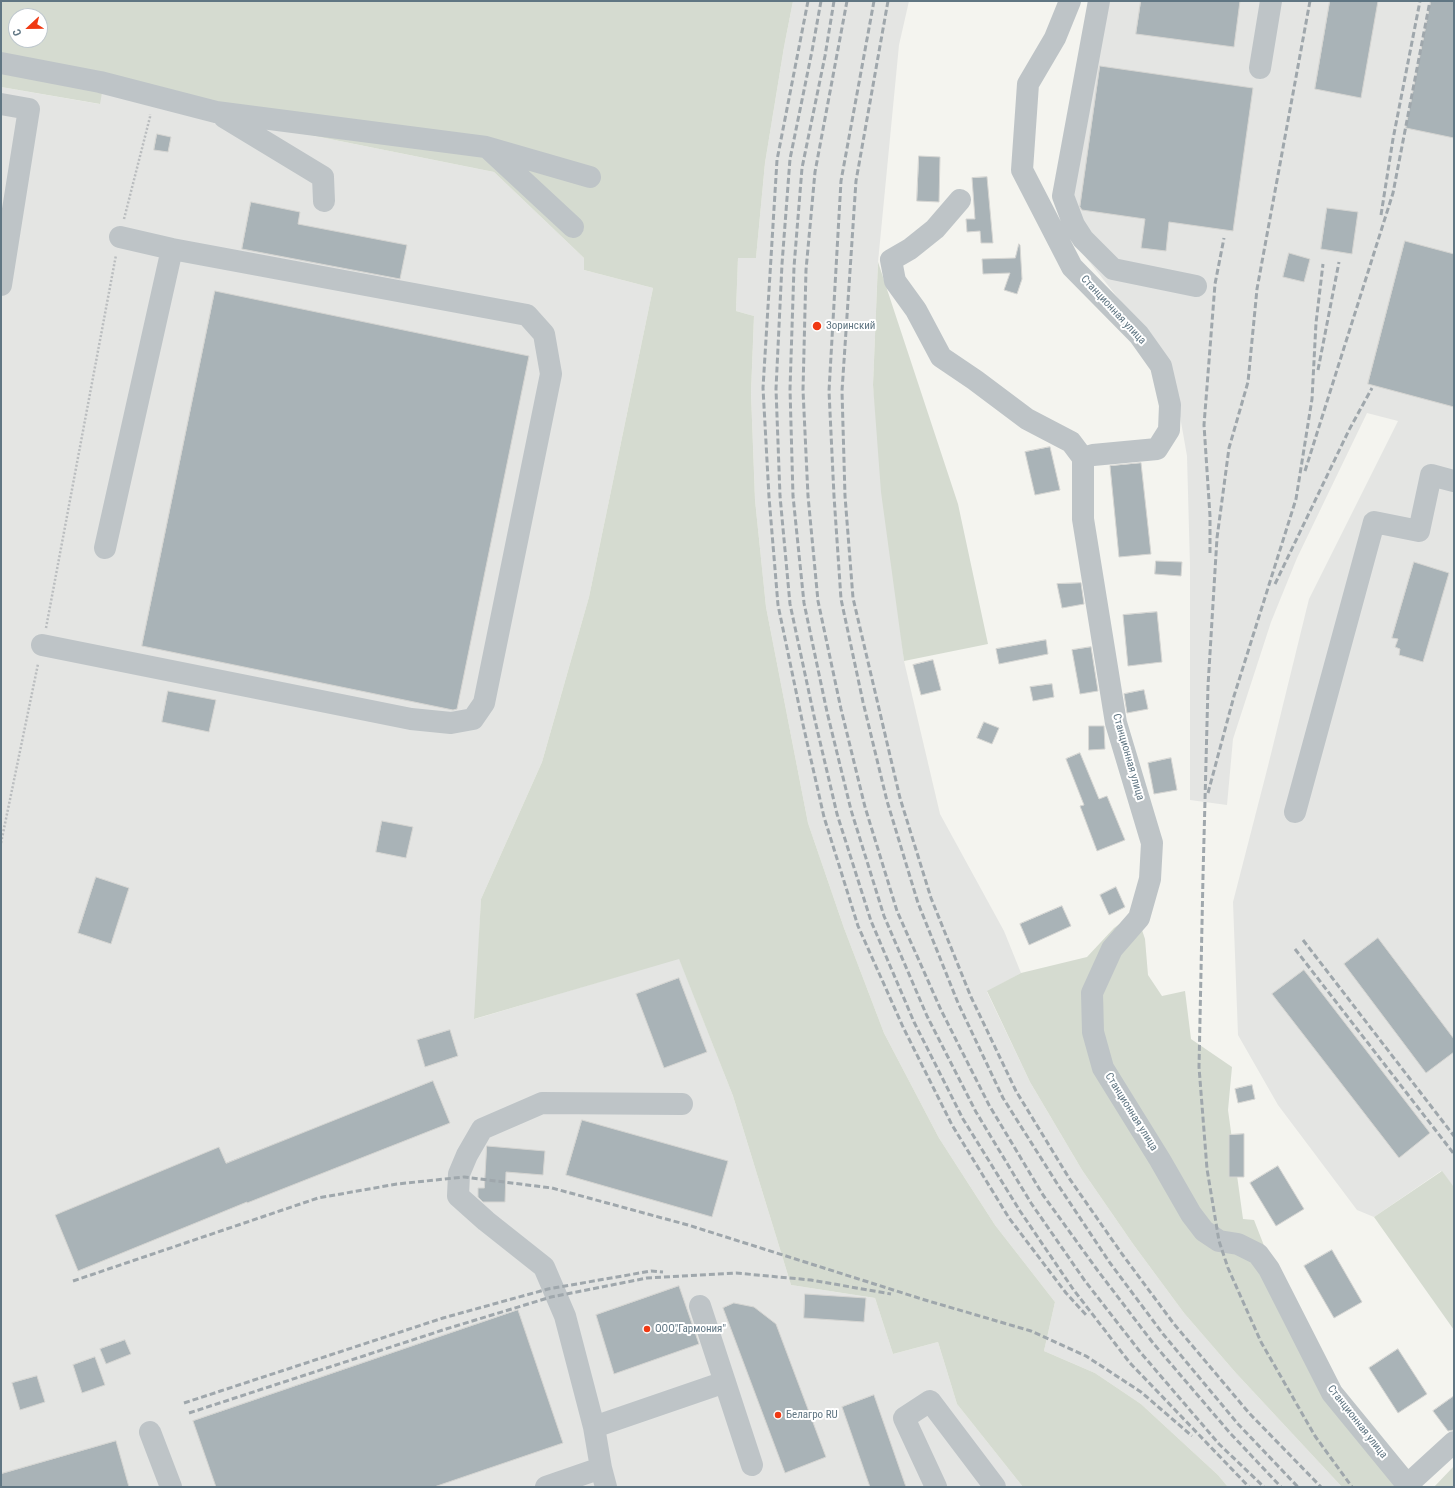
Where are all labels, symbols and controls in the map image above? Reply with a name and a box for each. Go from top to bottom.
north arrow [8,8,48,48]
text: С [10,27,25,38]
street label: Станционная улица [1078,273,1148,347]
place label: Зоринский [826,319,875,333]
marker: Зоринский [811,320,823,332]
street label: Станционная улица [1109,712,1147,802]
street label: Станционная улица [1102,1071,1160,1153]
place label: ООО"Гармония" [655,1322,726,1336]
marker: ООО"Гармония" [642,1324,652,1334]
street label: Станционная улица [1324,1383,1390,1461]
place label: Белагро RU [786,1408,838,1422]
marker: Белагро RU [773,1410,783,1420]

